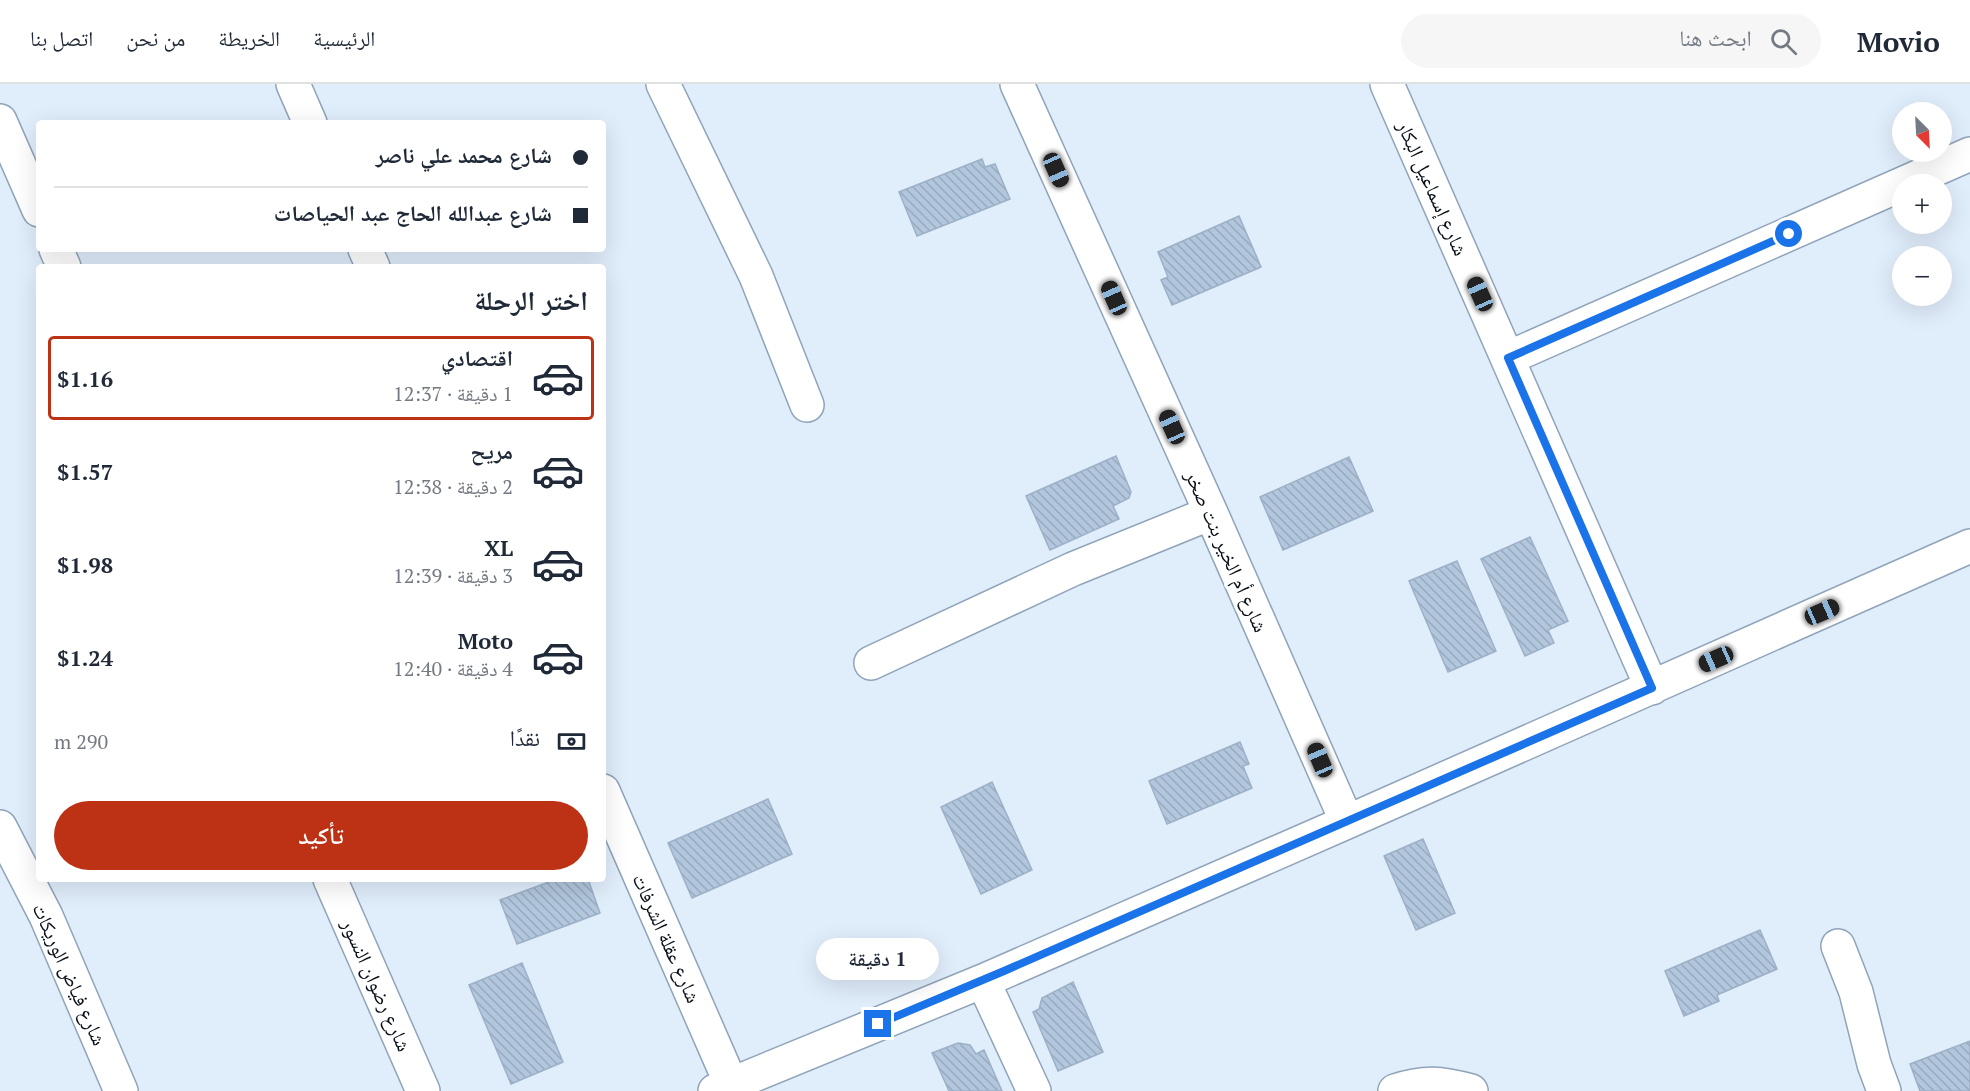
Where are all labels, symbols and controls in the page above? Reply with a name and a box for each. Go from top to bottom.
search box [1401,14,1821,68]
text: ابحث هنا [1679,23,1752,52]
text: Movio [1857,23,1940,60]
text: اتصل بنا [30,24,93,52]
text: من نحن [126,24,185,52]
text: الخريطة [218,24,280,52]
text: الرئيسية [313,24,375,52]
icon: search [1767,25,1800,58]
north arrow [1892,102,1952,162]
map controls [1892,102,1952,306]
street label: شارع إسماعيل البكار [1390,115,1475,260]
text: شارع محمد علي ناصر [376,140,552,169]
car [1040,150,1072,190]
button: + [1892,174,1952,234]
text: شارع عبدالله الحاج عبد الحياصات [274,198,552,227]
route start [1775,220,1802,247]
button: − [1892,246,1952,306]
car [1464,274,1496,314]
car [1098,278,1130,318]
text: اختر الرحلة [474,282,588,318]
text: اقتصادي [441,343,513,372]
icon: car [531,351,585,405]
text: $1.16 [57,364,113,393]
text: 1 دقيقة · 12:37 [393,380,513,407]
car [1156,407,1188,447]
text: مريح [470,436,513,465]
icon: car [531,444,585,498]
text: $1.57 [57,457,113,486]
street label: شارع أم الخير بنت صخر [1178,465,1275,637]
text: 2 دقيقة · 12:38 [393,473,513,500]
text: XL [484,533,513,562]
icon: car [531,537,585,591]
text: $1.98 [57,550,113,579]
text: 3 دقيقة · 12:39 [393,562,513,589]
car [1802,596,1842,628]
text: Moto [458,626,513,655]
icon: car [531,630,585,684]
text: $1.24 [57,643,113,672]
car [1696,643,1736,675]
text: 4 دقيقة · 12:40 [393,655,513,682]
text: نقدًا [510,723,540,752]
icon: cash [555,725,588,758]
text: 290 m [54,728,108,755]
car [1305,740,1335,780]
button: تأكيد [54,801,588,870]
street label: شارع عقلة الشرفات [626,869,708,1007]
street label: شارع فياض الوريكات [27,899,113,1049]
street label: شارع رضوان النسور [335,914,418,1055]
callout: 1 دقيقة [816,937,940,979]
text: 1 دقيقة [848,945,907,972]
route end [864,1010,891,1037]

